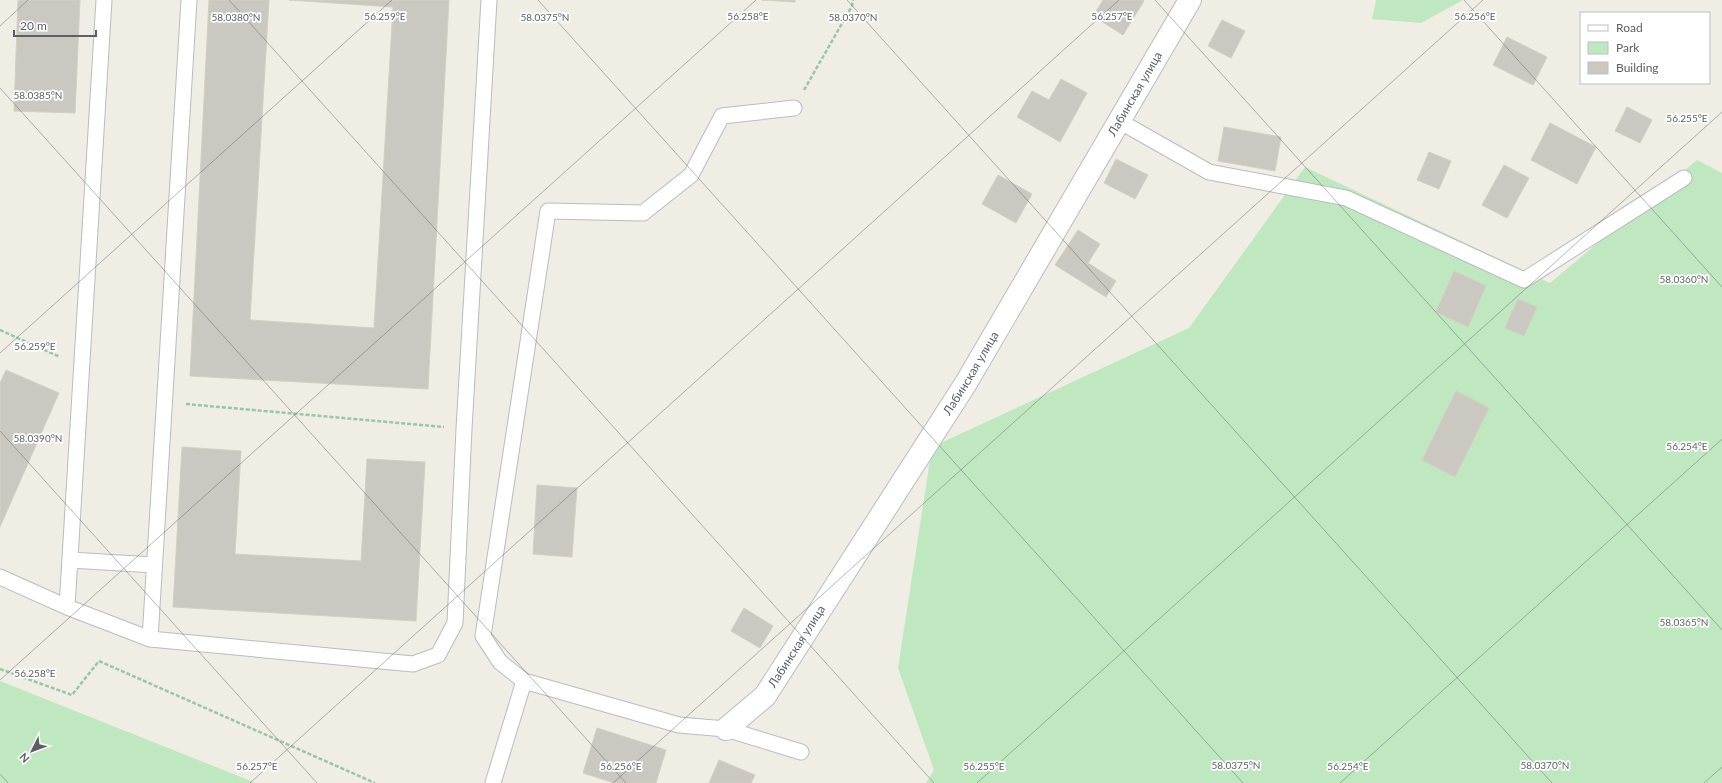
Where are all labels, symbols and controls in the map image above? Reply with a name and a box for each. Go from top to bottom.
text: 56.259°E [364,10,406,22]
text: 56.258°E [727,10,769,22]
text: 56.257°E [1091,10,1133,22]
text: 56.256°E [1454,10,1496,22]
text: 58.0380°N [212,11,260,23]
text: 58.0375°N [521,11,569,23]
text: 58.0370°N [829,11,877,23]
scale bar [14,12,96,38]
legend [1580,12,1710,84]
text: 20 m [20,18,47,33]
text: Road [1616,20,1643,35]
text: Park [1616,40,1640,55]
street label: Лабинская улица [1104,49,1165,139]
text: Building [1616,60,1659,75]
text: 58.0385°N [14,89,62,101]
text: 56.255°E [1666,112,1708,124]
text: 58.0360°N [1660,273,1708,285]
street label: Лабинская улица [939,329,1002,418]
text: 56.259°E [14,340,56,352]
text: 58.0390°N [14,432,62,444]
text: 56.254°E [1666,440,1708,452]
street label: Лабинская улица [764,602,828,691]
text: 58.0365°N [1660,616,1708,628]
text: 56.258°E [14,667,56,679]
north arrow [12,731,52,771]
text: N [17,751,32,766]
text: 58.0375°N [1212,759,1260,771]
text: 58.0370°N [1521,759,1569,771]
text: 56.257°E [236,760,278,772]
text: 56.256°E [600,760,642,772]
text: 56.255°E [963,760,1005,772]
text: 56.254°E [1327,760,1369,772]

